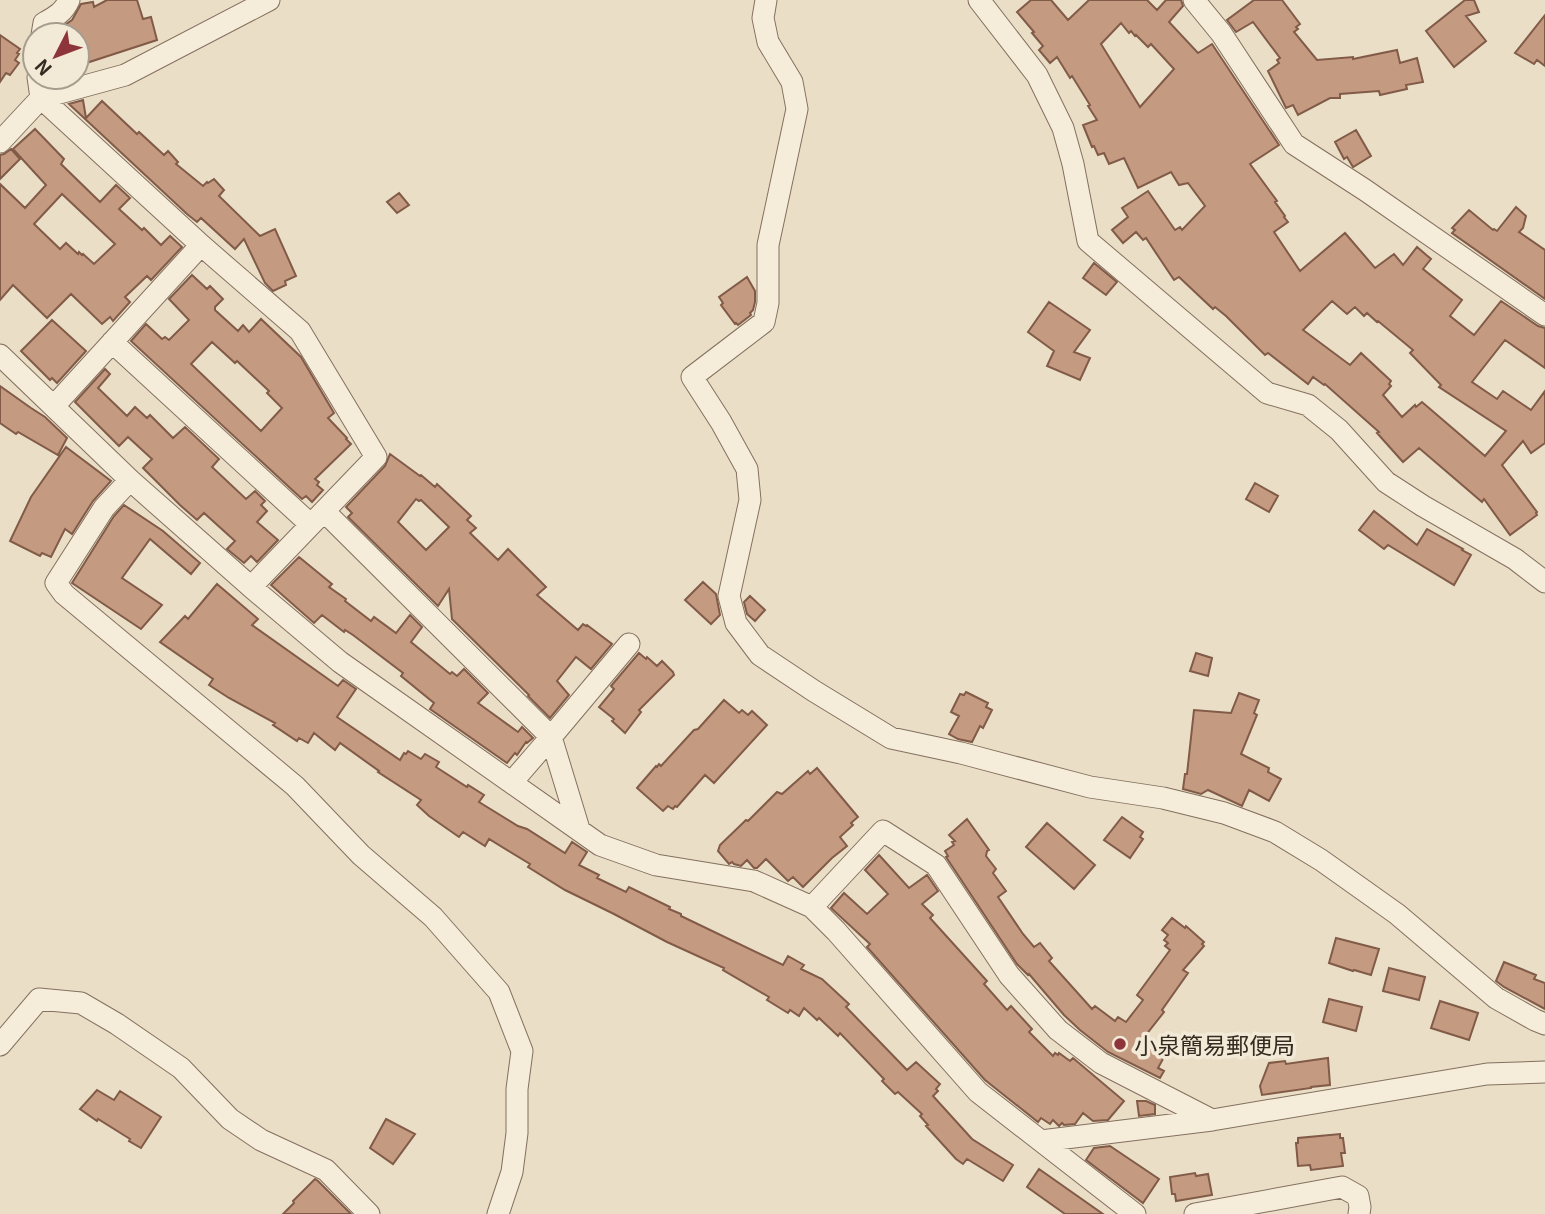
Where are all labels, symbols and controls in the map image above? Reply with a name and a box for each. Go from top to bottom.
north arrow [21,21,91,91]
text: N [27,54,57,83]
place label: 小泉簡易郵便局 [1134,1027,1295,1061]
marker: 小泉簡易郵便局 [1112,1036,1128,1052]

